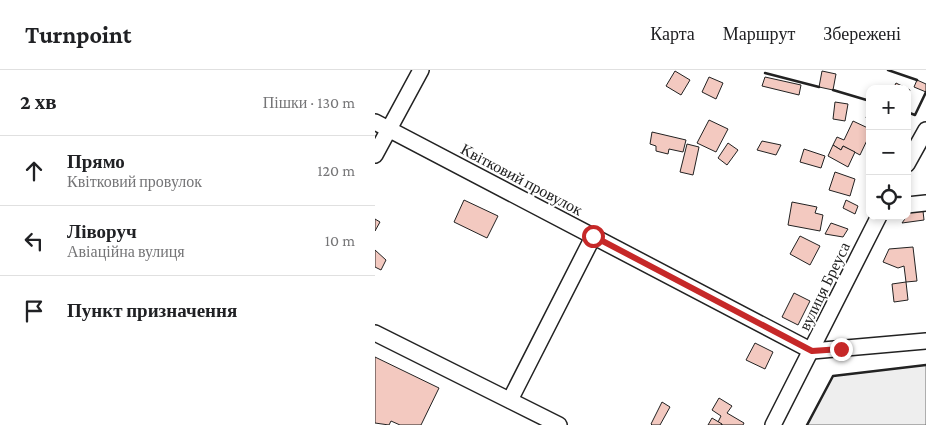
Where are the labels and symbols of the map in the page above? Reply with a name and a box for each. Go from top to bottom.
street label: Квітковий провулок [458,140,586,220]
route start [582,225,605,248]
street label: вулиця Бреуса [796,239,854,334]
route end [830,338,853,361]

